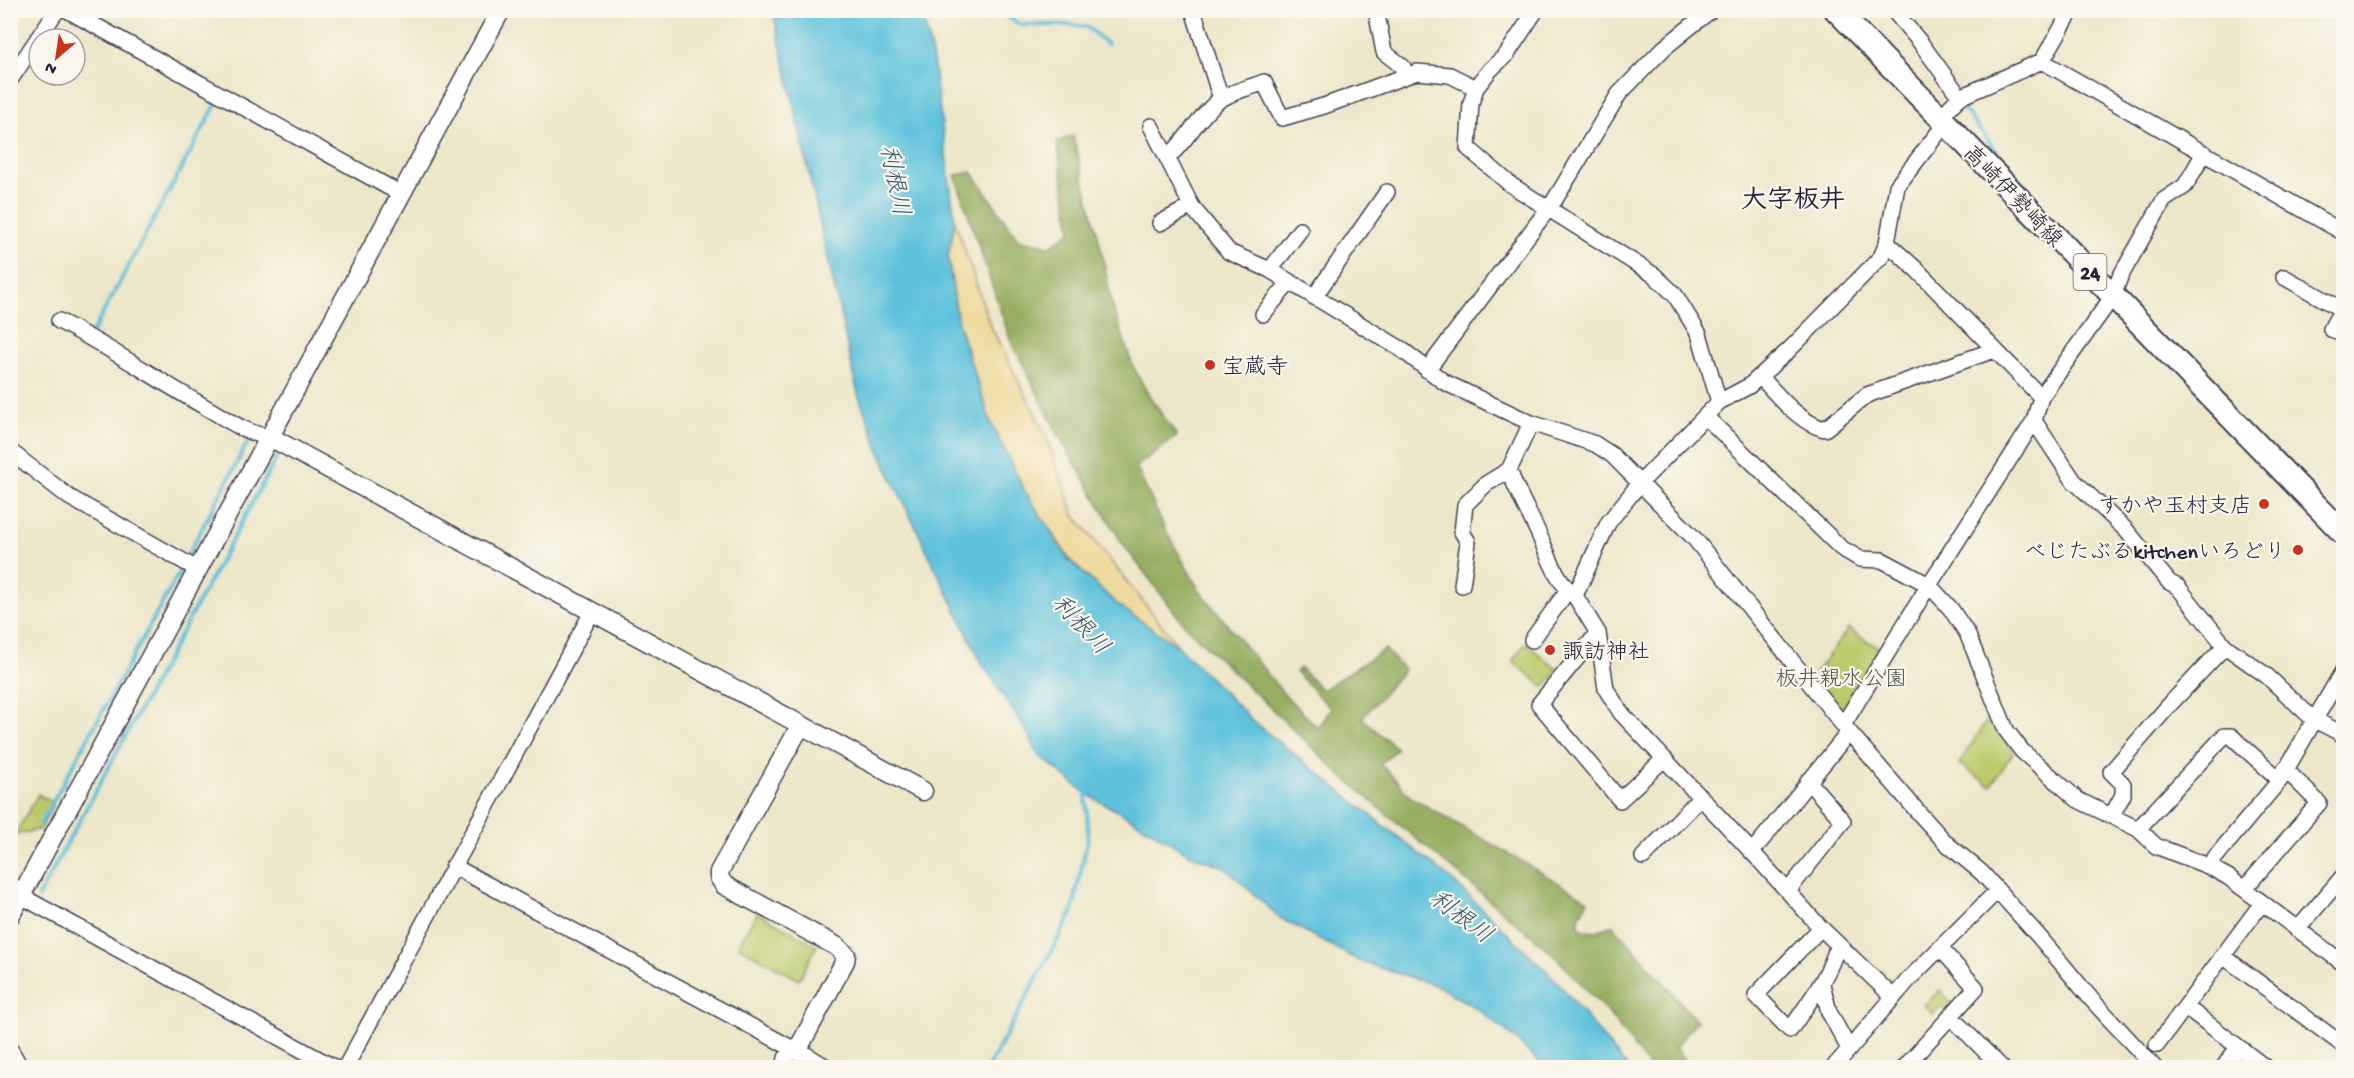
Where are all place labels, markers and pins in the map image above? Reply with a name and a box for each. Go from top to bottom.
place label: 宝蔵寺 [1222,355,1288,382]
marker: 宝蔵寺 [1203,358,1217,372]
place label: すかや玉村支店 [2098,494,2252,521]
marker: すかや玉村支店 [2257,497,2271,511]
place label: べじたぶるkitchenいろどり [2024,541,2286,567]
marker: べじたぶるkitchenいろどり [2291,543,2305,557]
place label: 諏訪神社 [1562,640,1650,667]
marker: 諏訪神社 [1543,643,1557,657]

